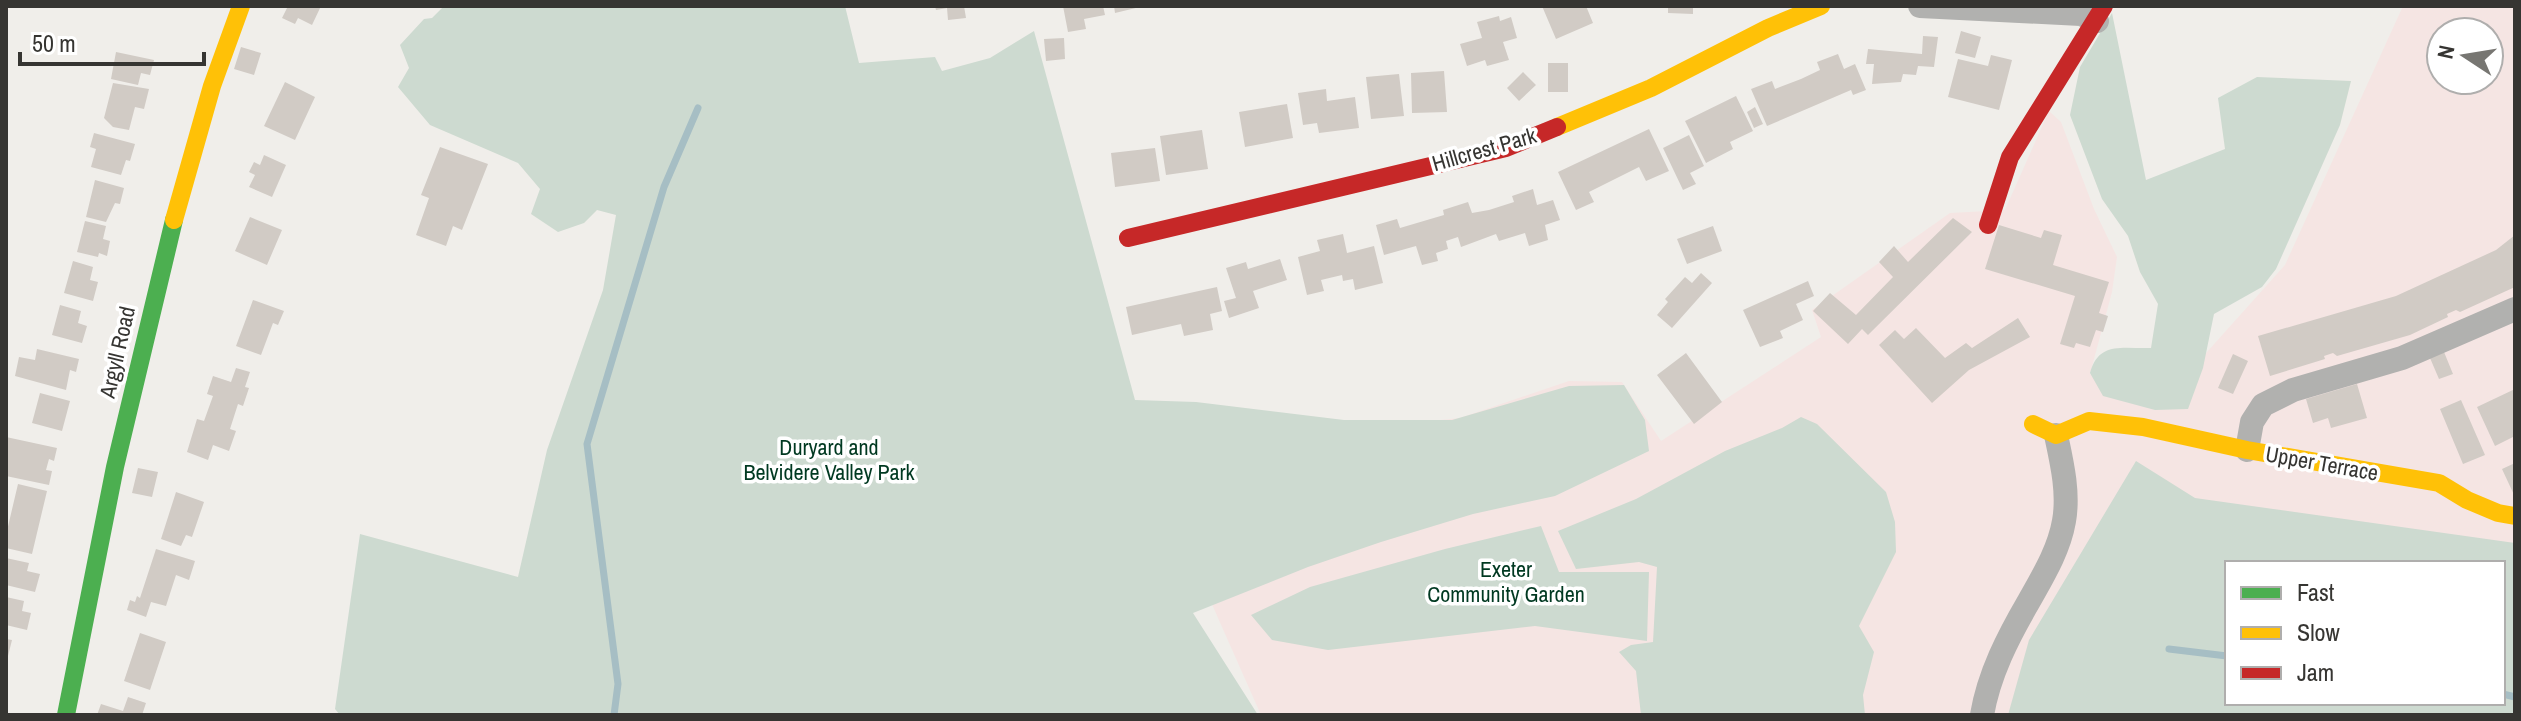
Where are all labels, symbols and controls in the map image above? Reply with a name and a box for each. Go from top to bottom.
scale bar [20,16,204,66]
north arrow [2425,16,2505,96]
text: 50 m [32,27,76,59]
text: N [2429,42,2461,61]
street label: Hillcrest Park [1428,120,1541,178]
street label: Argyll Road [92,303,142,402]
park label: Duryard and Belvidere Valley Park [743,432,916,487]
street label: Upper Terrace [2263,438,2381,488]
park label: Exeter Community Garden [1427,554,1585,609]
legend [2225,561,2505,705]
text: Fast [2297,576,2335,608]
text: Slow [2297,616,2340,648]
text: Jam [2297,656,2334,688]

